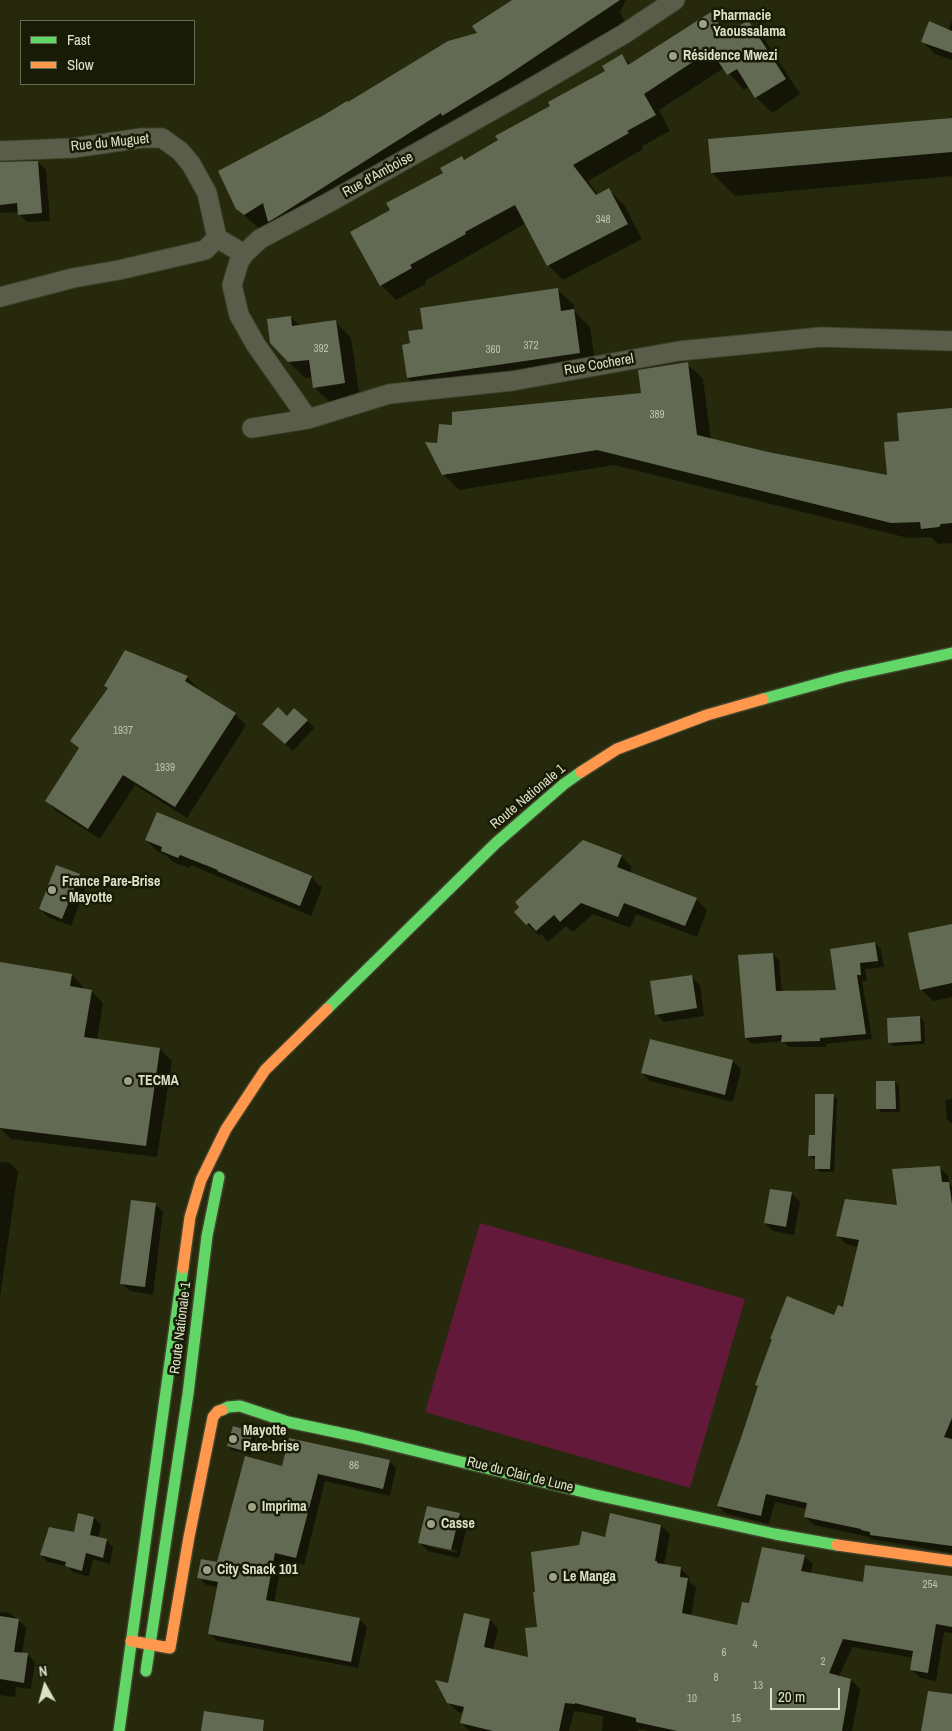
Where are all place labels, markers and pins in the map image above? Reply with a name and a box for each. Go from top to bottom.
place label: Pharmacie Yaoussalama [713,8,786,40]
marker: Pharmacie Yaoussalama [697,18,709,30]
place label: Résidence Mwezi [683,48,777,64]
marker: Résidence Mwezi [667,50,679,62]
place label: France Pare-Brise - Mayotte [62,874,160,906]
marker: France Pare-Brise - Mayotte [46,884,58,896]
place label: TECMA [138,1073,179,1089]
marker: TECMA [122,1075,134,1087]
place label: Mayotte Pare-brise [243,1423,299,1455]
marker: Mayotte Pare-brise [227,1433,239,1445]
place label: Imprima [262,1499,307,1515]
marker: Imprima [246,1501,258,1513]
place label: Casse [441,1516,475,1532]
marker: Casse [425,1518,437,1530]
place label: City Snack 101 [217,1562,298,1578]
marker: City Snack 101 [201,1564,213,1576]
place label: Le Manga [563,1569,616,1585]
marker: Le Manga [547,1571,559,1583]

